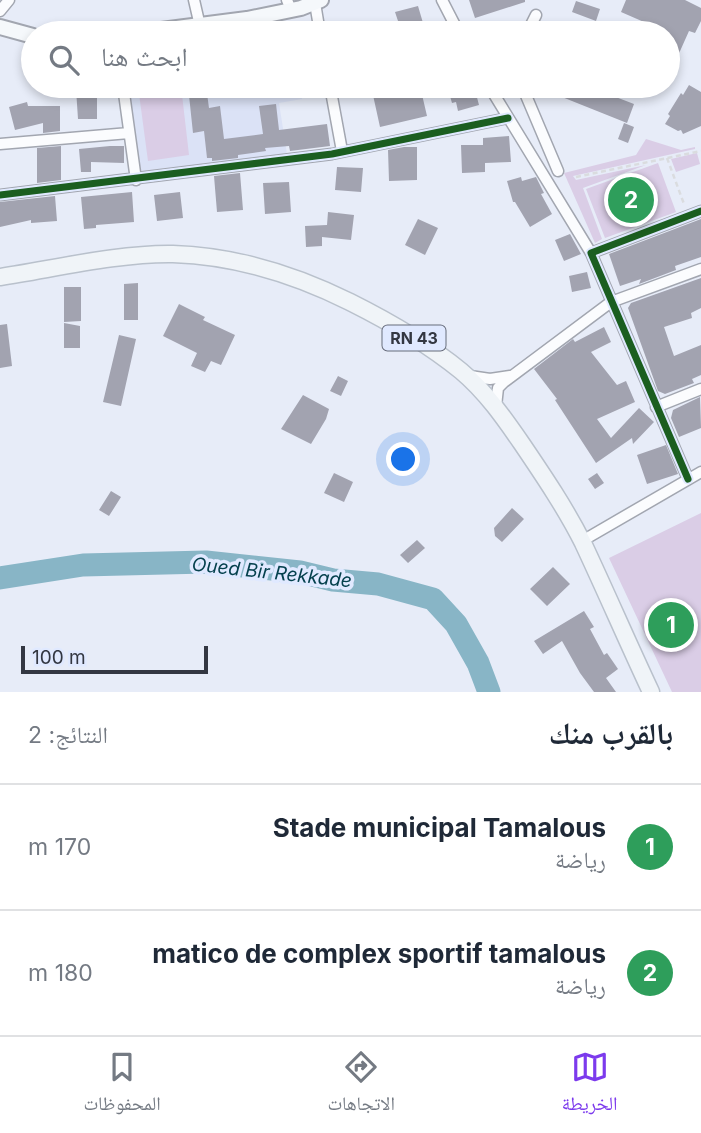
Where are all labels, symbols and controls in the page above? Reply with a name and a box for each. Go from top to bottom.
search box [21,21,680,98]
icon: search [45,41,83,79]
text: ابحث هنا [101,41,188,72]
pin: 2 [608,174,654,226]
road number: RN 43 [382,326,446,350]
your location [386,442,420,476]
water label: Oued Bir Rekkade [191,553,353,592]
pin: 1 [648,599,694,651]
scale bar [21,643,208,675]
text: 100 m [32,646,86,669]
text: بالقرب منك [549,715,673,751]
text: النتائج: 2 [28,721,108,749]
text: Stade municipal Tamalous [273,812,606,843]
text: 170 m [28,833,91,861]
text: 1 [645,833,655,861]
text: رياضة [555,846,606,874]
text: matico de complex sportif tamalous [152,938,606,969]
text: 180 m [28,959,93,987]
text: 2 [643,959,657,987]
text: رياضة [555,972,606,1000]
tab: المحفوظات [83,1048,161,1122]
tab: الاتجاهات [327,1048,395,1122]
tab: الخريطة [562,1048,618,1122]

